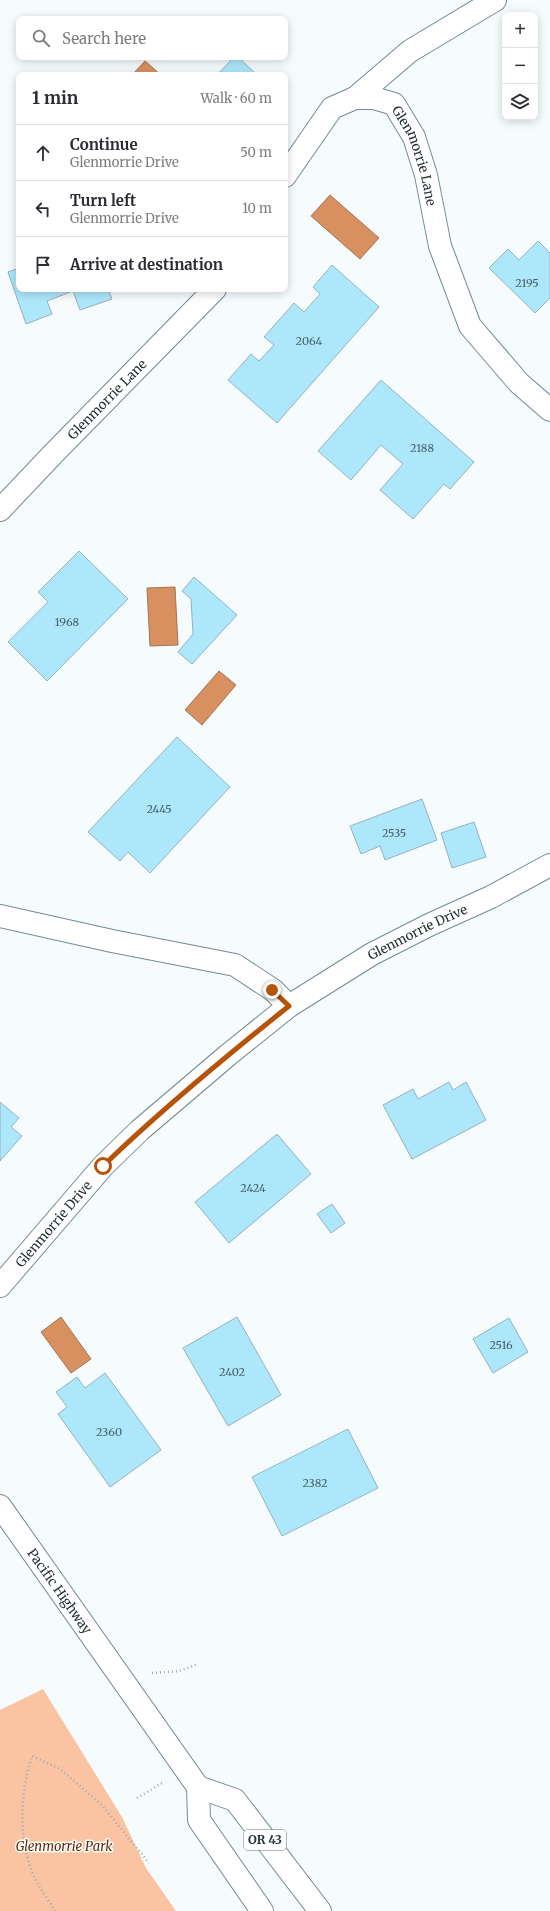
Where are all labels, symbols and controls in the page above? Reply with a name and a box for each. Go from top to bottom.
map controls [502,12,538,120]
button: + [502,12,538,48]
search box [16,16,288,60]
icon: search [30,27,52,49]
text: Search here [62,29,146,48]
button: − [502,48,538,84]
button: layers [502,84,538,120]
text: 1 min [32,87,78,109]
text: Walk · 60 m [200,90,272,107]
street label: Glenmorrie Lane [388,103,440,207]
text: Continue [70,135,138,154]
icon: ahead [32,142,54,164]
text: 50 m [240,144,272,161]
text: Glenmorrie Drive [70,154,179,171]
text: Turn left [70,191,136,210]
icon: left [32,198,54,220]
text: 10 m [242,200,272,217]
text: Glenmorrie Drive [70,210,179,227]
icon: arrive [32,254,54,276]
text: Arrive at destination [70,255,223,274]
house number: 2195 [515,276,539,290]
house number: 2064 [296,334,323,348]
street label: Glenmorrie Lane [64,356,151,443]
house number: 2188 [410,441,434,455]
house number: 1968 [55,615,80,629]
house number: 2445 [146,802,172,816]
house number: 2535 [382,826,406,840]
street label: Glenmorrie Drive [365,901,470,964]
route end [263,981,281,999]
route start [94,1157,112,1175]
street label: Glenmorrie Drive [12,1177,96,1271]
house number: 2424 [240,1181,266,1195]
house number: 2516 [489,1338,513,1352]
house number: 2402 [219,1365,245,1379]
house number: 2360 [96,1425,122,1439]
house number: 2382 [302,1476,328,1490]
street label: Pacific Highway [24,1545,96,1638]
road number: OR 43 [244,1830,286,1850]
park label: Glenmorrie Park [16,1838,112,1855]

